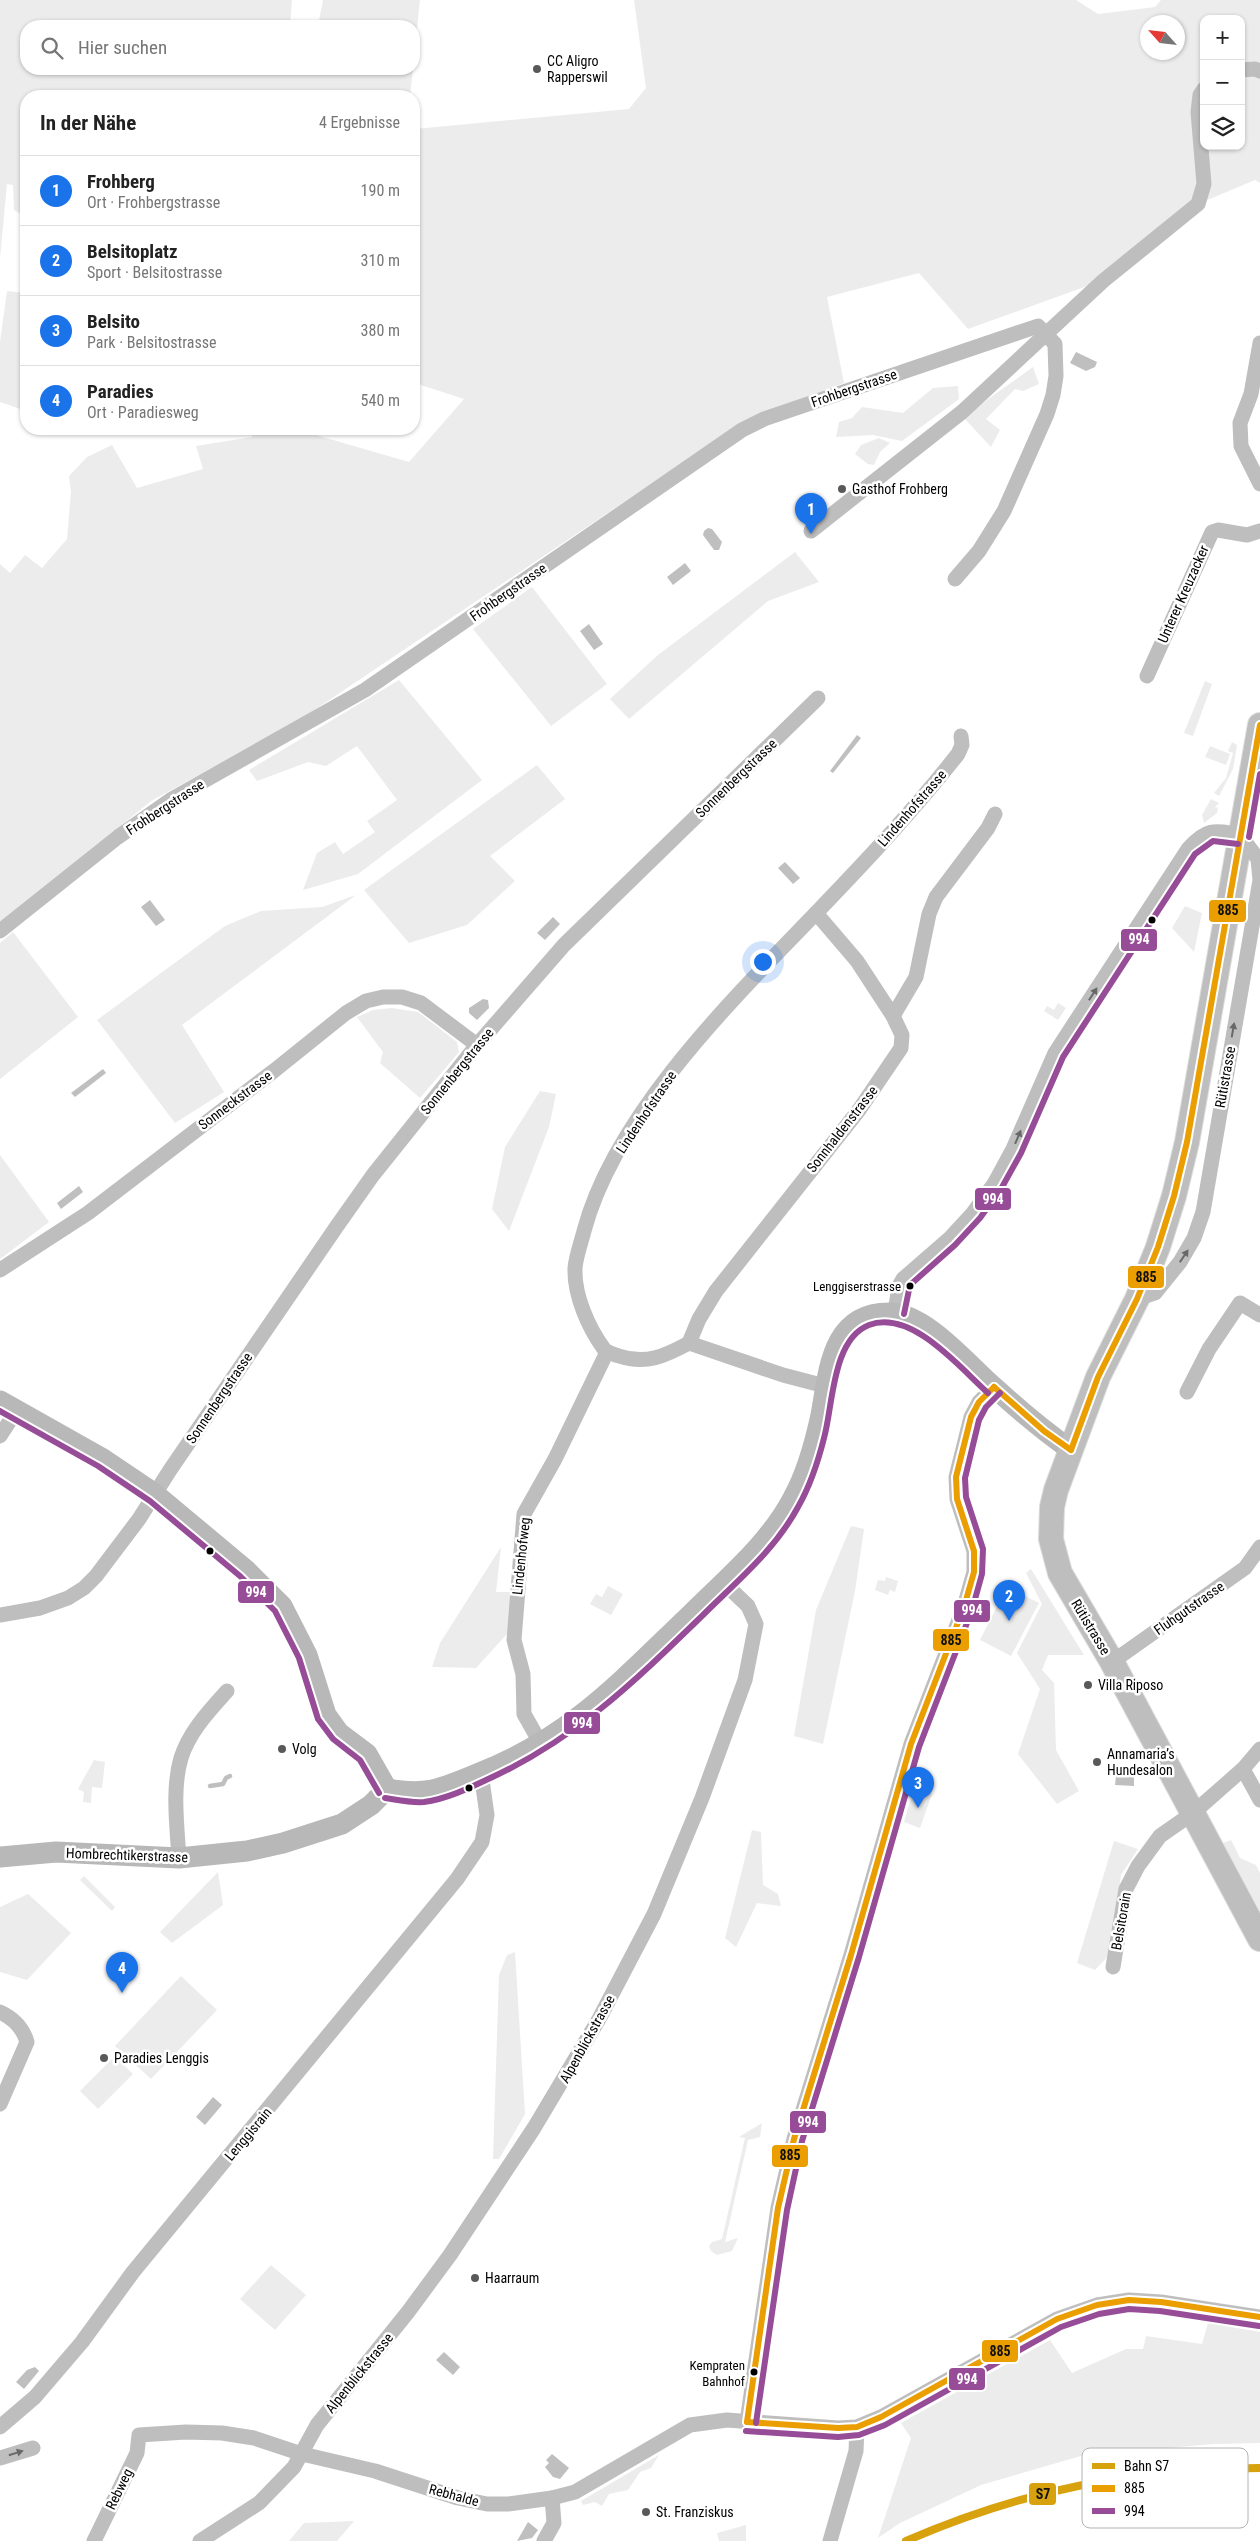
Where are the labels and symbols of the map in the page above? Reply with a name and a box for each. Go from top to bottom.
north arrow [1140,15,1185,60]
place label: CC Aligro Rapperswil [547,53,608,85]
marker: CC Aligro Rapperswil [531,63,543,75]
street label: Frohbergstrasse [809,366,899,410]
place label: Gasthof Frohberg [852,481,948,497]
marker: Gasthof Frohberg [836,483,848,495]
pin: 1 [795,493,827,534]
street label: Unterer Kreuzacker [1154,543,1212,645]
street label: Frohbergstrasse [467,560,550,624]
street label: Sonnenbergstrasse [692,735,780,821]
street label: Lindenhofstrasse [875,766,950,849]
street label: Frohbergstrasse [123,776,207,838]
line badge: 885 [1208,899,1247,923]
text: 885 [1217,902,1239,918]
unlabelled marker [1147,915,1157,925]
line badge: 994 [1120,928,1158,952]
text: 994 [1128,931,1150,947]
your location [750,949,776,975]
one-way arrow [1088,987,1098,1001]
one-way arrow [1229,1022,1237,1038]
street label: Sonnenbergstrasse [417,1024,497,1117]
street label: Rütistrasse [1212,1045,1238,1109]
street label: Sonneckstrasse [195,1067,275,1133]
street label: Lindenhofstrasse [613,1067,680,1156]
street label: Sonnhaldenstrasse [803,1082,881,1175]
one-way arrow [1014,1130,1022,1144]
line badge: 994 [974,1187,1012,1211]
text: 994 [982,1191,1004,1207]
one-way arrow [1179,1249,1189,1263]
line badge: 885 [1127,1265,1165,1289]
text: 885 [1135,1269,1157,1285]
place label: Lenggiserstrasse [813,1279,901,1294]
marker: Lenggiserstrasse [905,1281,915,1291]
street label: Sonnenbergstrasse [183,1349,256,1447]
street label: Lindenhofweg [509,1517,533,1595]
unlabelled marker [205,1546,215,1556]
street label: Fluhgutstrasse [1151,1578,1227,1638]
line badge: 994 [237,1580,275,1604]
pin: 2 [993,1580,1025,1621]
text: 994 [245,1584,267,1600]
street label: Rütistrasse [1068,1596,1114,1658]
line badge: 994 [953,1599,991,1623]
text: 994 [961,1602,983,1618]
line badge: 885 [932,1628,970,1652]
text: 885 [940,1632,962,1648]
place label: Villa Riposo [1098,1677,1163,1693]
marker: Villa Riposo [1082,1679,1094,1691]
line badge: 994 [563,1711,601,1735]
text: 994 [571,1715,593,1731]
place label: Volg [292,1741,317,1757]
marker: Volg [276,1743,288,1755]
place label: Annamaria’s Hundesalon [1107,1746,1175,1778]
marker: Annamaria’s Hundesalon [1091,1756,1103,1768]
pin: 3 [902,1767,934,1808]
unlabelled marker [464,1783,474,1793]
street label: Hombrechtikerstrasse [66,1845,189,1865]
street label: Belsitorain [1108,1891,1134,1951]
pin: 4 [106,1952,138,1993]
street label: Alpenblickstrasse [556,1992,618,2086]
place label: Paradies Lenggis [114,2050,209,2066]
marker: Paradies Lenggis [98,2052,110,2064]
street label: Lenggisrain [221,2104,275,2164]
line badge: 994 [789,2110,827,2134]
text: 994 [797,2114,819,2130]
line badge: 885 [771,2144,809,2168]
text: 885 [779,2147,801,2163]
place label: Haarraum [485,2270,539,2286]
marker: Haarraum [469,2272,481,2284]
street label: Alpenblickstrasse [322,2329,396,2416]
line badge: 885 [981,2339,1019,2363]
text: 885 [989,2343,1011,2359]
place label: Kempraten Bahnhof [690,2358,745,2389]
marker: Kempraten Bahnhof [749,2367,759,2377]
line badge: 994 [948,2367,986,2391]
text: 994 [956,2371,978,2387]
legend [1082,2448,1248,2528]
one-way arrow [9,2449,24,2456]
text: Bahn S7 [1124,2458,1169,2474]
street label: Rebweg [102,2466,136,2512]
text: 885 [1124,2480,1145,2496]
street label: Rebhalde [427,2481,481,2509]
line badge: S7 [1028,2482,1057,2506]
text: S7 [1036,2486,1050,2502]
text: 994 [1124,2503,1145,2519]
place label: St. Franziskus [656,2504,734,2520]
marker: St. Franziskus [640,2506,652,2518]

